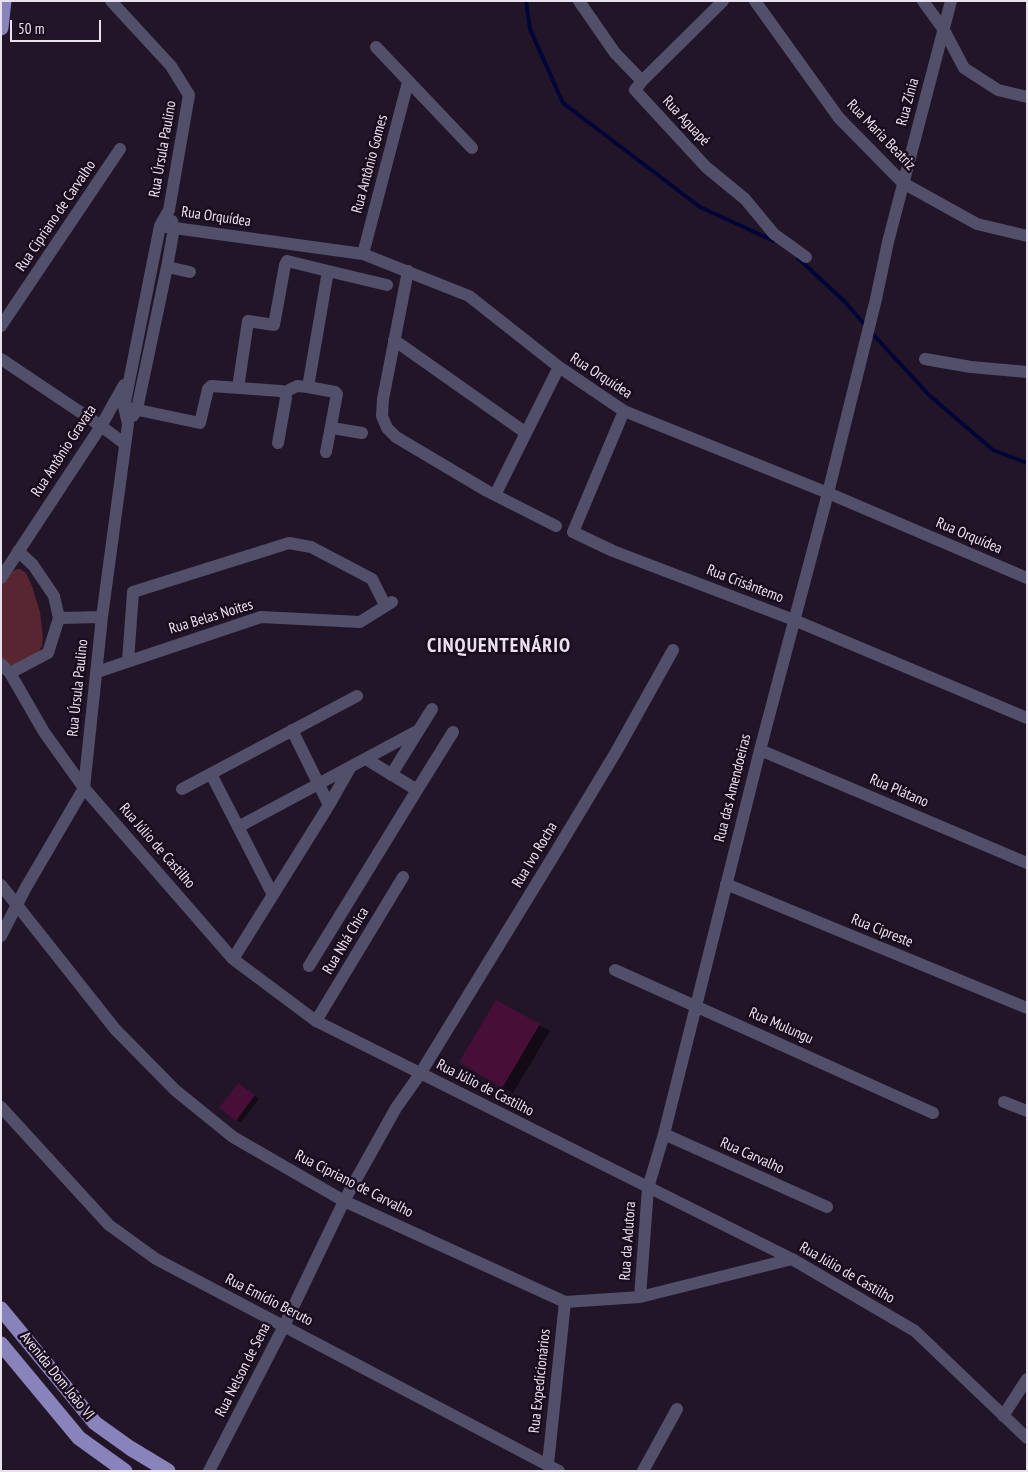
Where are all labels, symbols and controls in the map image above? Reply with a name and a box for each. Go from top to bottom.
scale bar [12,10,104,42]
text: 50 m [18,19,44,38]
street label: Rua Zínia [893,76,923,128]
street label: Rua Aguapé [658,92,714,150]
street label: Rua Maria Beatriz [843,96,919,174]
street label: Rua Úrsula Paulino [146,99,180,199]
street label: Rua Antônio Gomes [348,113,392,215]
street label: Rua Cipriano de Carvalho [12,157,100,275]
street label: Rua Orquídea [180,203,252,231]
street label: Rua Orquídea [567,349,635,403]
street label: Rua Antônio Gravata [28,402,100,500]
street label: Rua Orquídea [933,514,1005,558]
street label: Rua Crisântemo [704,561,786,607]
street label: Rua Belas Noites [167,596,255,638]
district label: CINQUENTENÁRIO [425,634,573,658]
street label: Rua Úrsula Paulino [64,638,92,738]
street label: Rua das Amendoeiras [711,732,755,844]
street label: Rua Plátano [867,771,931,811]
street label: Rua Júlio de Castilho [115,800,199,892]
street label: Rua Ivo Rocha [509,819,561,891]
street label: Rua Nhá Chica [319,904,373,978]
street label: Rua Cipreste [848,910,916,952]
street label: Rua Mulungu [746,1004,816,1048]
street label: Rua Júlio de Castilho [433,1056,537,1120]
street label: Rua Carvalho [717,1134,787,1178]
street label: Rua Cipriano de Carvalho [292,1146,416,1222]
street label: Rua da Adutora [616,1201,640,1281]
street label: Rua Júlio de Castilho [796,1238,898,1308]
street label: Rua Emídio Beruto [222,1270,316,1330]
street label: Rua Nelson de Sena [212,1320,274,1420]
street label: Rua Expedicionários [526,1328,554,1434]
street label: Avenida Dom João VI [16,1329,98,1423]

